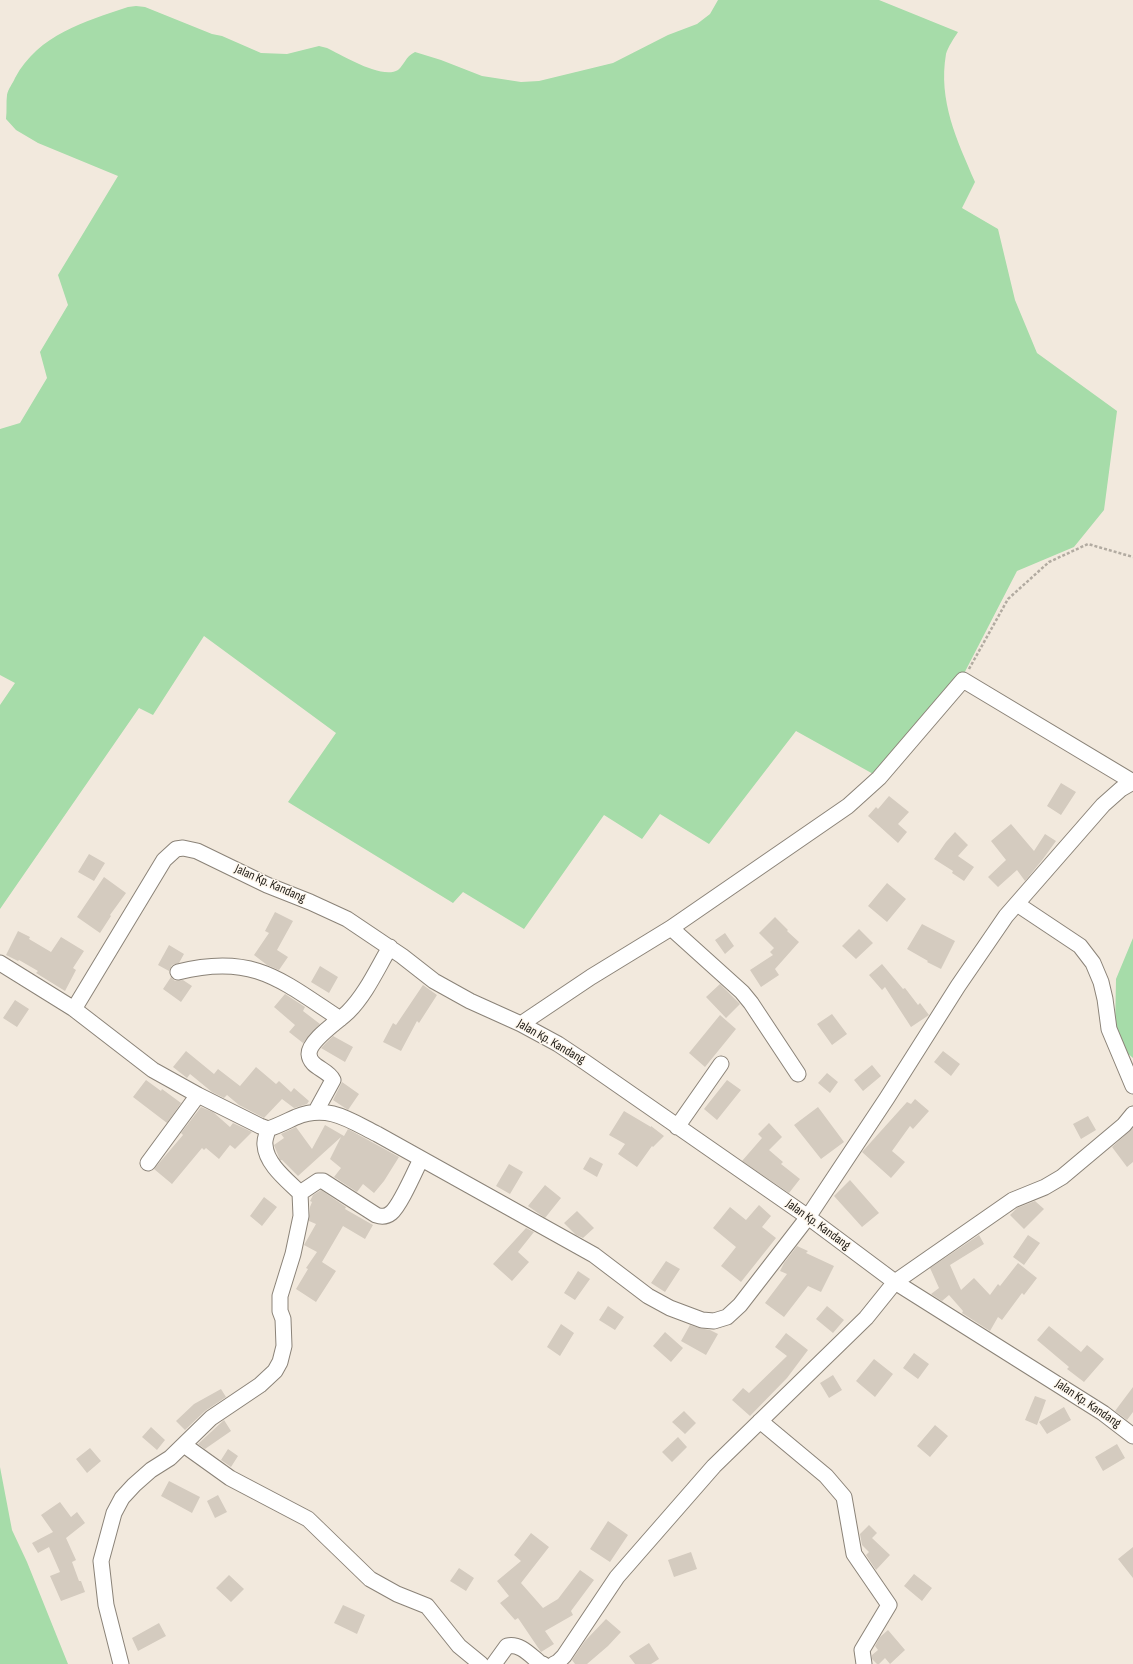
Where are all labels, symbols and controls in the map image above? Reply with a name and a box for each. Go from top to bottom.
street label: Jalan Kp. Kandang [232,861,308,907]
street label: Jalan Kp. Kandang [514,1016,588,1068]
street label: Jalan Kp. Kandang [783,1196,853,1254]
street label: Jalan Kp. Kandang [1052,1376,1124,1432]

